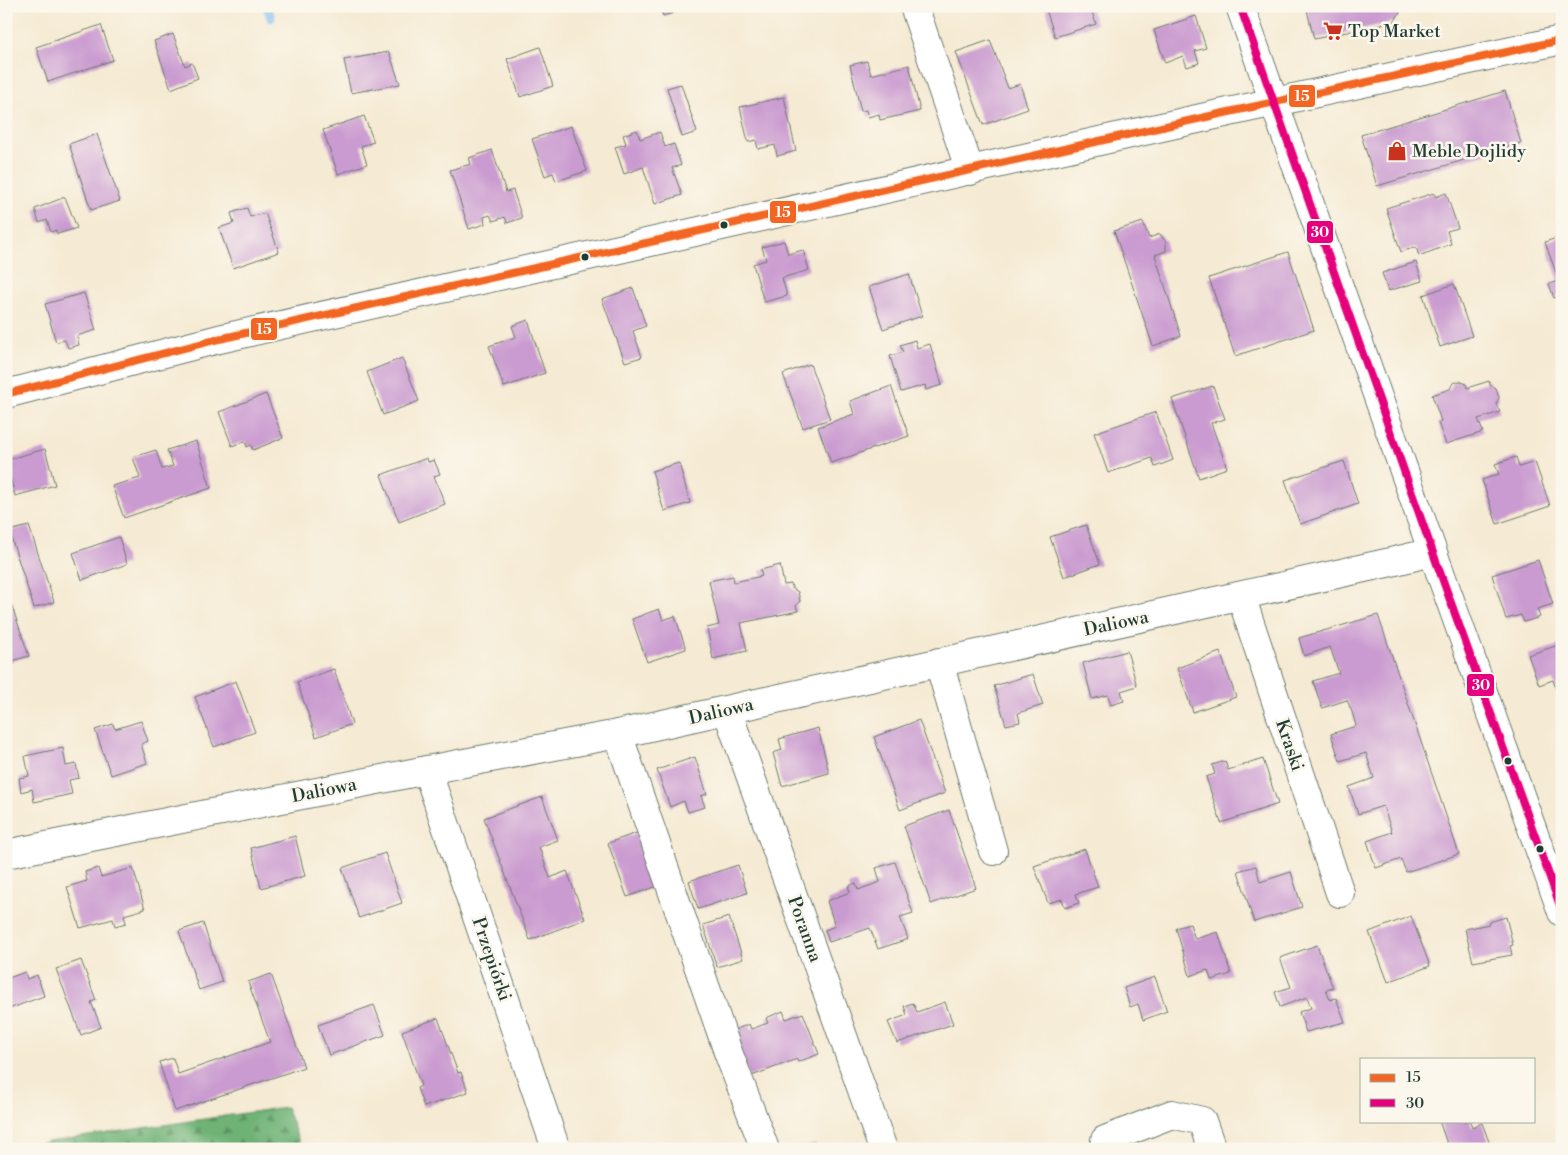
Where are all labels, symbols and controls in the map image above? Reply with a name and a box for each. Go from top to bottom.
supermarket icon: Top Market [1322,20,1344,42]
place label: Top Market [1348,20,1441,43]
line badge: 15 [1288,84,1316,108]
text: 15 [1294,88,1310,106]
shop icon: Meble Dojlidy [1386,140,1408,162]
place label: Meble Dojlidy [1412,140,1526,163]
line badge: 15 [769,200,797,224]
text: 15 [775,204,791,222]
unlabelled marker [719,220,729,230]
line badge: 30 [1306,220,1334,244]
text: 30 [1311,224,1329,242]
unlabelled marker [580,252,590,262]
line badge: 15 [250,317,278,341]
text: 15 [256,321,272,339]
street label: Daliowa [1082,605,1152,642]
line badge: 30 [1466,673,1495,697]
text: 30 [1472,677,1490,695]
street label: Daliowa [686,693,757,730]
street label: Kraski [1270,716,1309,774]
unlabelled marker [1503,756,1513,766]
street label: Daliowa [290,773,359,808]
unlabelled marker [1535,844,1545,854]
street label: Poranna [782,893,827,966]
street label: Przepiórki [466,914,517,1004]
legend [1360,1058,1536,1122]
text: 15 [1406,1068,1421,1087]
text: 30 [1406,1094,1424,1113]

